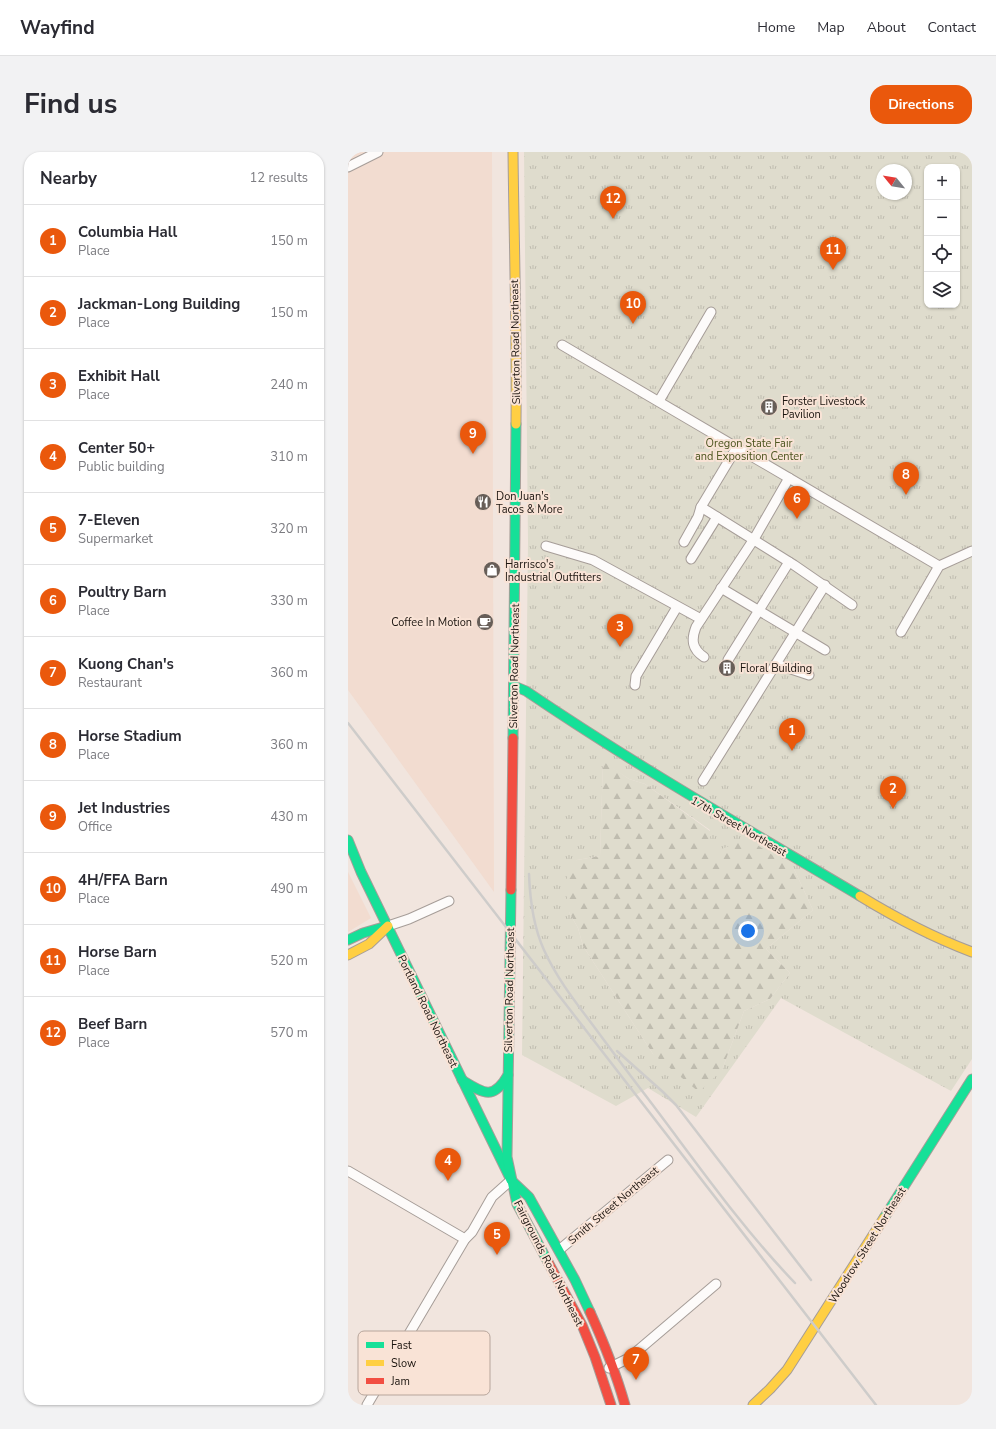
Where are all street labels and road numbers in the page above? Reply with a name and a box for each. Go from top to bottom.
street label: Silverton Road Northeast [507,279,524,405]
street label: Silverton Road Northeast [506,603,523,729]
street label: 17th Street Northeast [688,793,790,860]
street label: Silverton Road Northeast [501,927,518,1053]
street label: Portland Road Northeast [394,953,461,1070]
street label: Smith Street Northeast [565,1163,662,1248]
street label: Woodrow Street Northeast [825,1184,909,1306]
street label: Fairgrounds Road Northeast [510,1198,587,1329]

